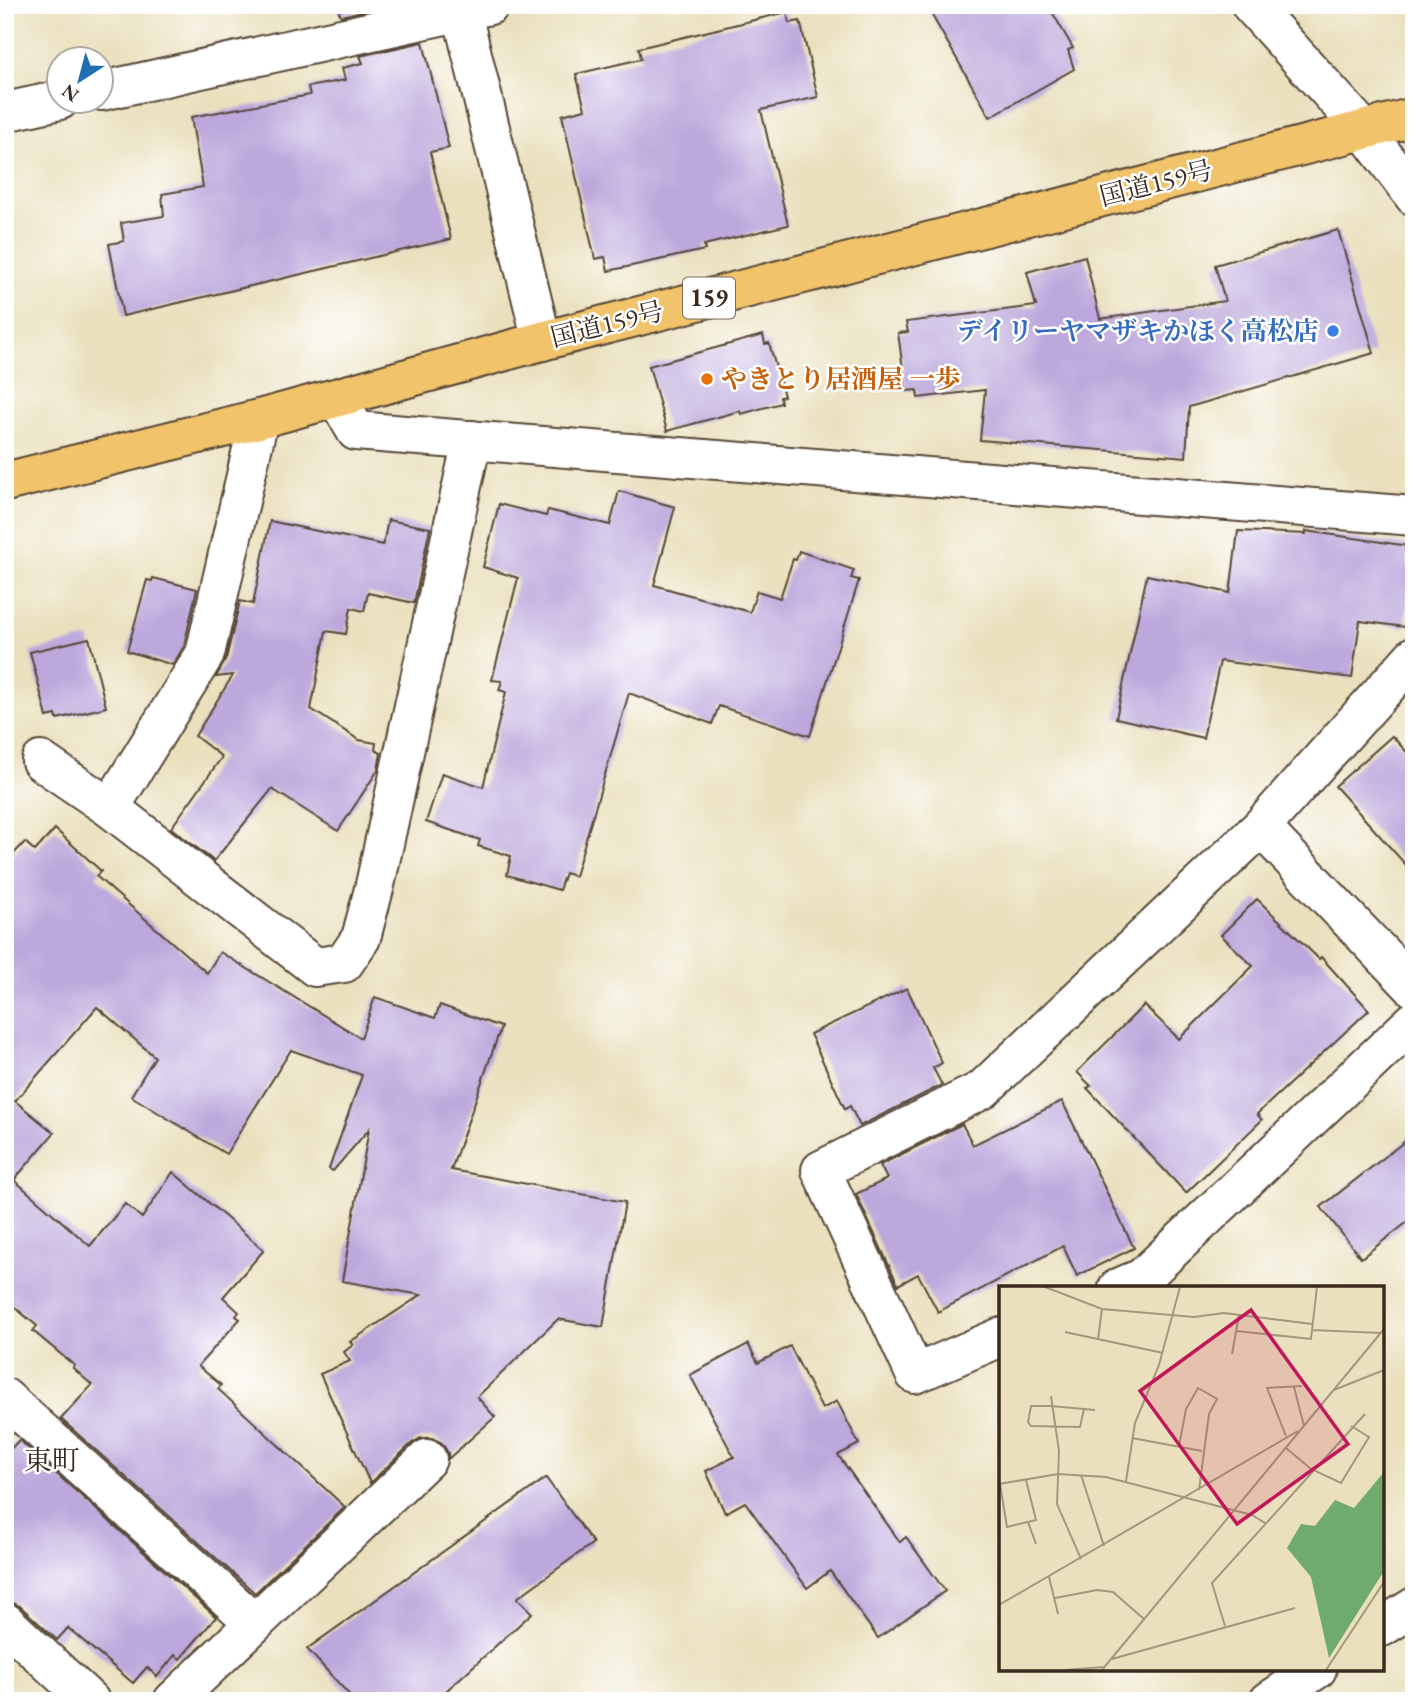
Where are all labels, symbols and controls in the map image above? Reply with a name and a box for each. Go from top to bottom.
north arrow [46,46,116,116]
text: N [56,78,84,108]
street label: 国道159号 [1096,153,1216,213]
road number: 159 [683,278,735,318]
street label: 国道159号 [547,294,667,354]
place label: デイリーヤマザキかほく高松店 [957,314,1319,348]
marker: デイリーヤマザキかほく高松店 [1325,323,1341,339]
place label: やきとり居酒屋 一歩 [721,362,961,396]
marker: やきとり居酒屋 一歩 [699,371,715,387]
inset map [999,1286,1384,1671]
district label: 東町 [24,1442,80,1478]

